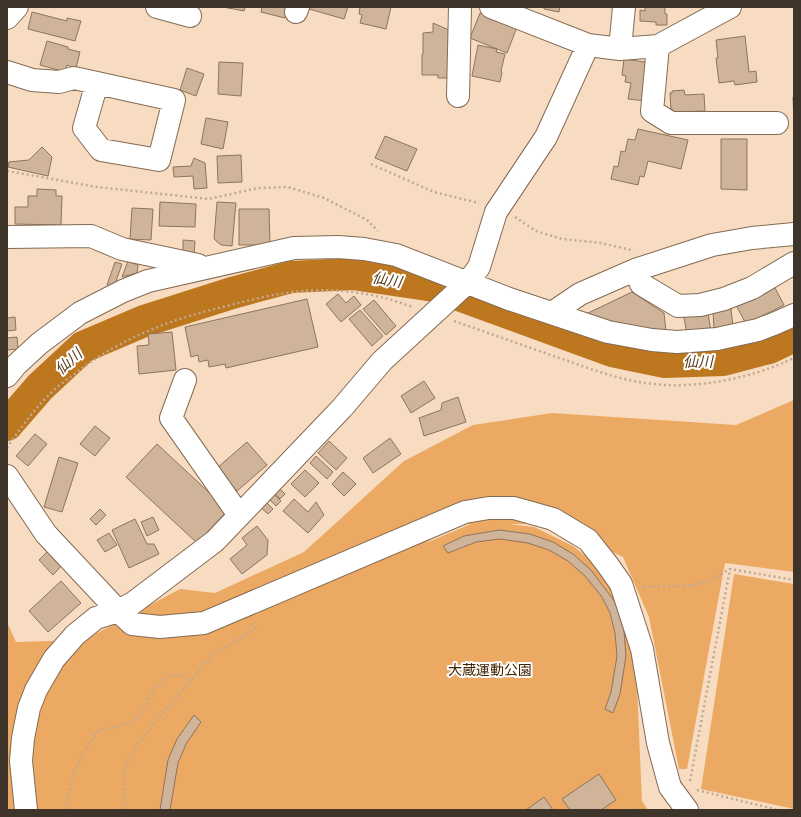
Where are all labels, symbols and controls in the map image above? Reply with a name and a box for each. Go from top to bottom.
water label: 仙川 [371,268,405,291]
water label: 仙川 [51,343,87,378]
water label: 仙川 [683,352,715,370]
park label: 大蔵運動公園 [448,661,532,678]

